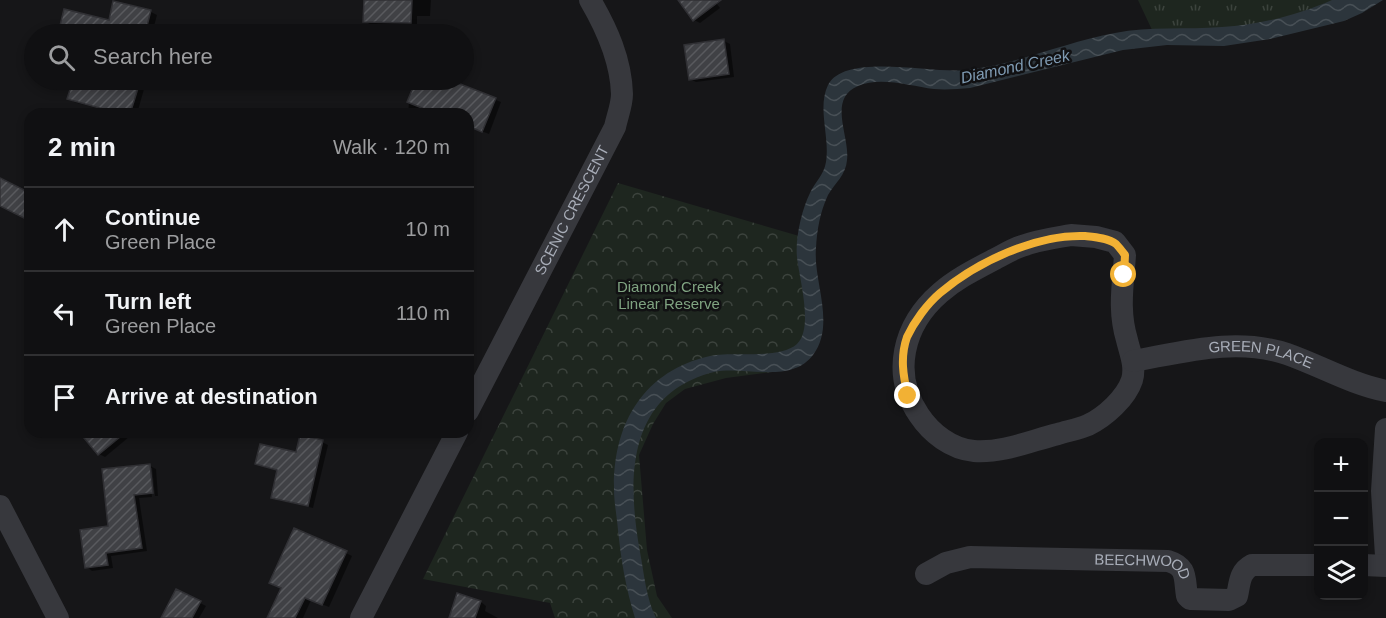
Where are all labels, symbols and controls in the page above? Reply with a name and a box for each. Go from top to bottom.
search box [24,24,474,90]
icon: search [45,41,78,74]
text: Search here [93,44,213,69]
water label: Diamond Creek [959,46,1072,86]
text: 2 min [48,132,116,162]
text: Walk · 120 m [333,136,450,158]
street label: SCENIC CRESCENT [531,142,612,278]
text: Continue [105,205,200,230]
icon: ahead [48,213,81,246]
text: 10 m [406,218,450,240]
text: Green Place [105,231,216,253]
route start [1110,261,1136,287]
park label: Diamond Creek Linear Reserve [617,278,722,312]
text: Turn left [105,289,191,314]
icon: left [48,297,81,330]
text: 110 m [396,302,450,324]
text: Green Place [105,315,216,337]
street label: GREEN PLACE [1208,337,1316,371]
icon: arrive [48,381,81,414]
route end [894,382,920,408]
text: Arrive at destination [105,384,318,409]
map controls [1314,438,1368,600]
button: + [1314,438,1368,492]
button: − [1314,492,1368,546]
button: layers [1314,546,1368,600]
street label: BEECHWOOD [1094,551,1194,582]

